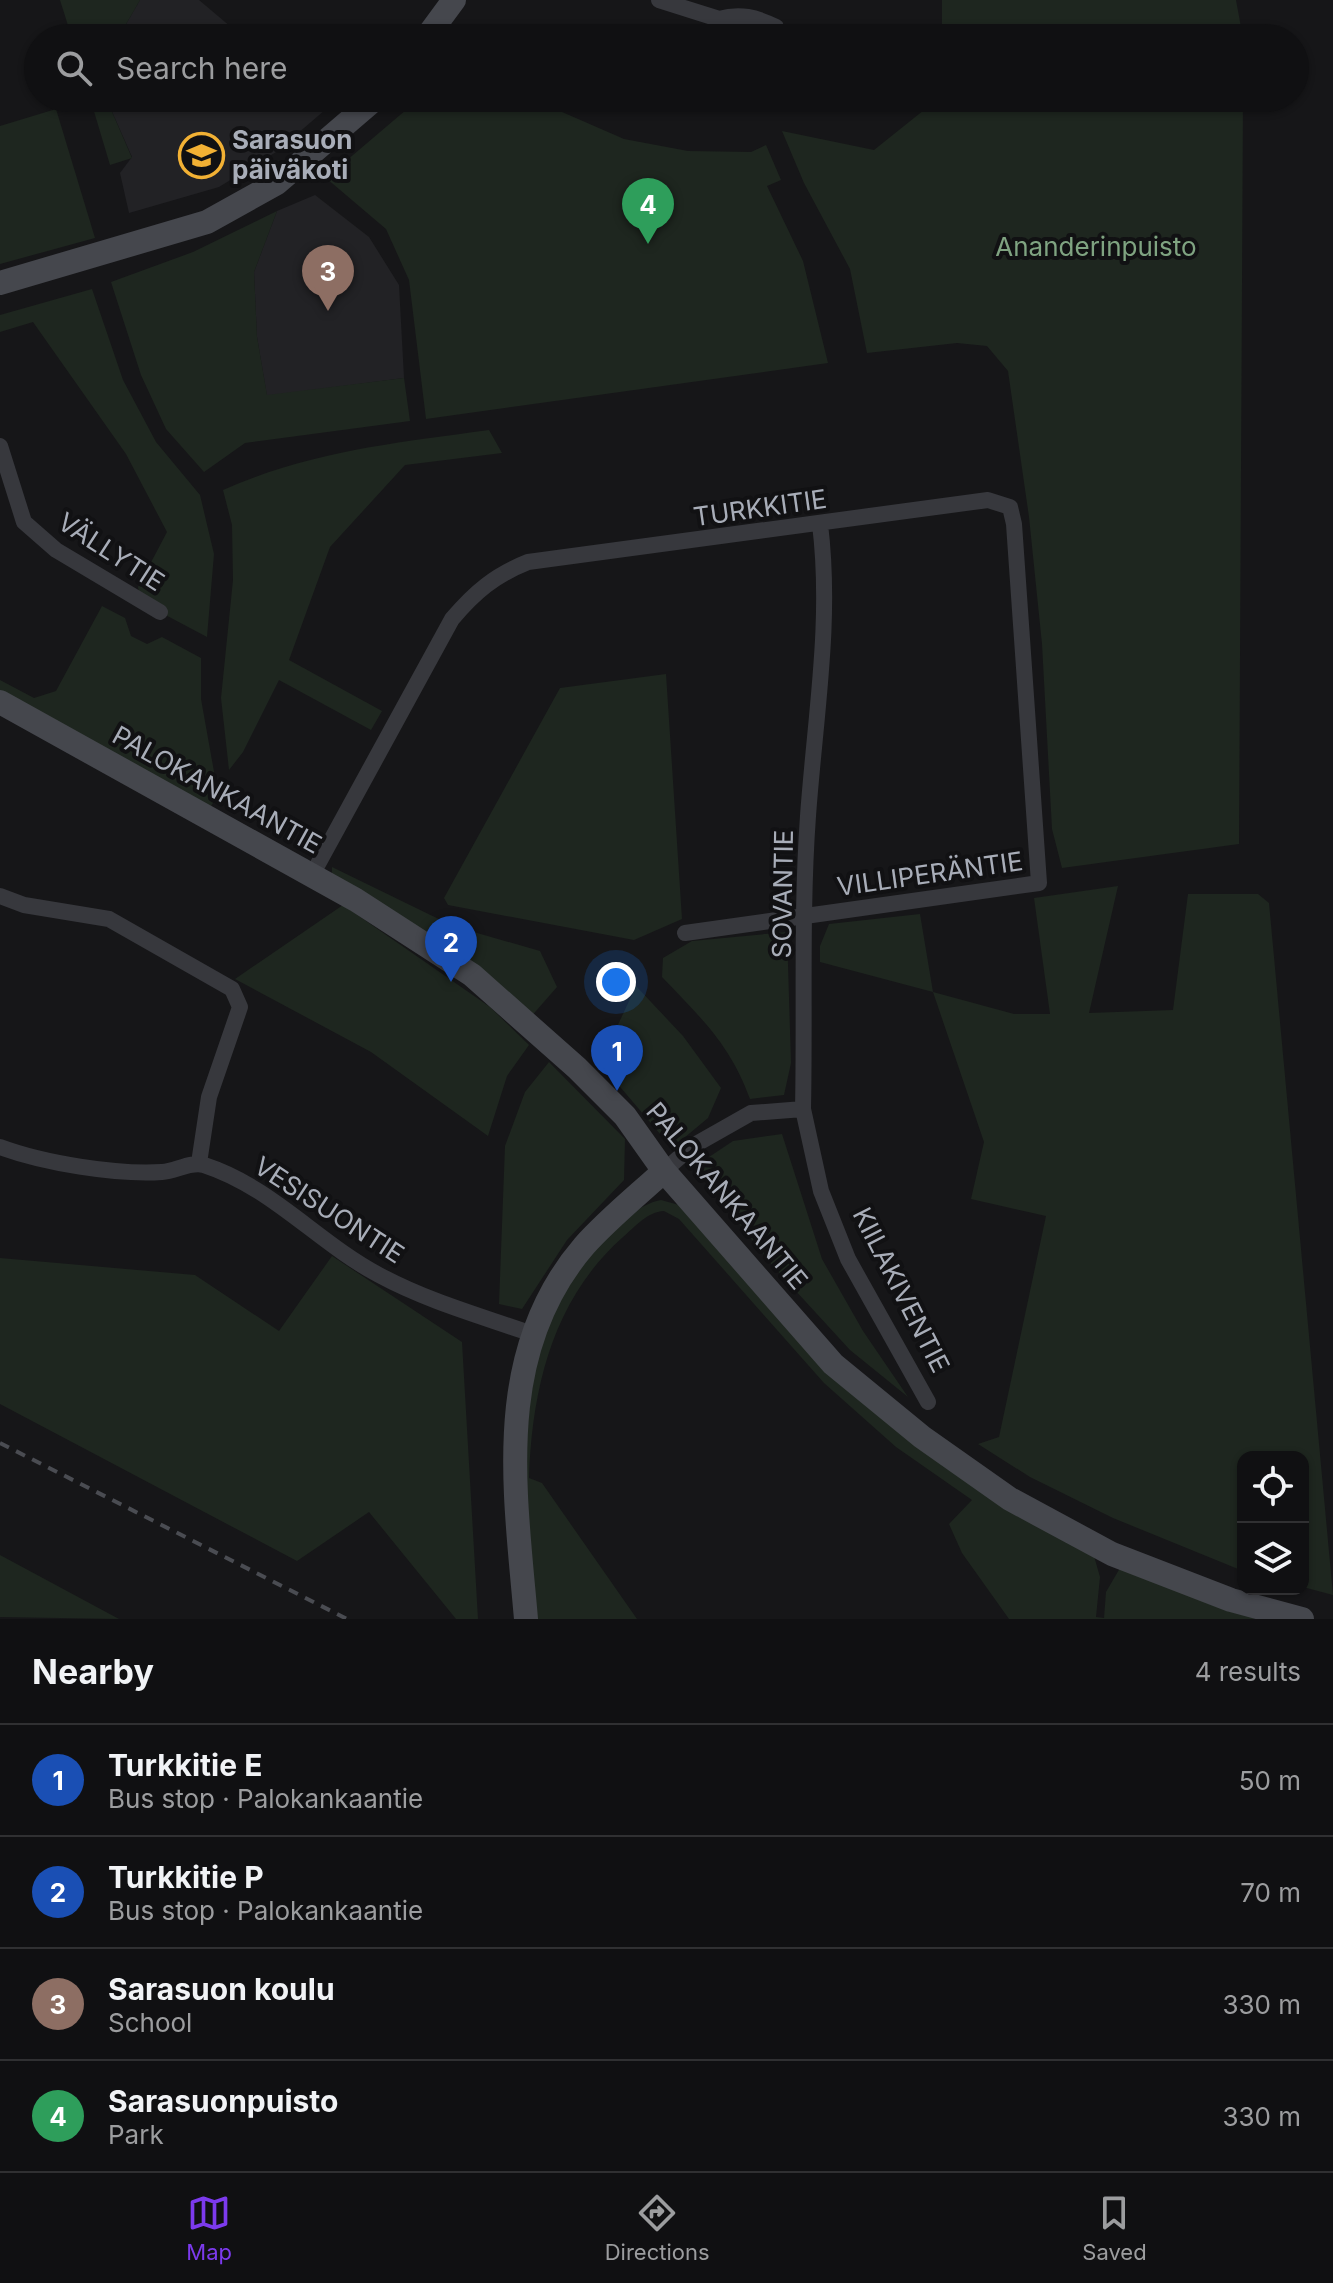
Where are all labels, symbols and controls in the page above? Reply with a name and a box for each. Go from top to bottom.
search box [24,24,1309,112]
icon: search [52,46,96,90]
text: Search here [116,50,288,86]
place label: Sarasuon päiväkoti [232,124,352,185]
school or university icon: Sarasuon päiväkoti [177,131,225,179]
pin: 4 [622,178,674,244]
park label: Ananderinpuisto [995,231,1197,262]
pin: 3 [302,245,354,311]
street label: TURKKITIE [691,483,829,532]
street label: VÄLLYTIE [52,506,170,597]
street label: PALOKANKAANTIE [107,719,327,860]
street label: SOVANTIE [766,829,799,959]
street label: VILLIPERÄNTIE [835,845,1025,902]
pin: 2 [425,916,477,982]
your location [596,962,636,1002]
pin: 1 [591,1025,643,1091]
street label: PALOKANKAANTIE [640,1096,815,1295]
street label: VESISUONTIE [249,1150,410,1269]
street label: KIILAKIVENTIE [847,1202,956,1377]
map controls [1237,1451,1309,1595]
button: locate [1237,1451,1309,1523]
button: layers [1237,1523,1309,1595]
text: Nearby [32,1651,154,1692]
text: 4 results [1195,1656,1301,1687]
text: Turkkitie E [108,1747,262,1783]
text: 1 [52,1765,64,1796]
text: 50 m [1239,1765,1301,1796]
text: Bus stop · Palokankaantie [108,1783,423,1814]
text: Turkkitie P [108,1859,264,1895]
text: 2 [50,1877,66,1908]
text: 70 m [1240,1877,1301,1908]
text: Bus stop · Palokankaantie [108,1895,423,1926]
text: Sarasuon koulu [108,1971,335,2007]
text: 3 [50,1989,66,2020]
text: 330 m [1222,1989,1301,2020]
text: School [108,2007,192,2038]
text: Sarasuonpuisto [108,2083,338,2119]
text: 4 [49,2101,67,2132]
text: 330 m [1222,2101,1301,2132]
text: Park [108,2119,164,2150]
tab: Map [186,2191,232,2265]
tab: Directions [605,2191,710,2265]
tab: Saved [1082,2191,1147,2265]

